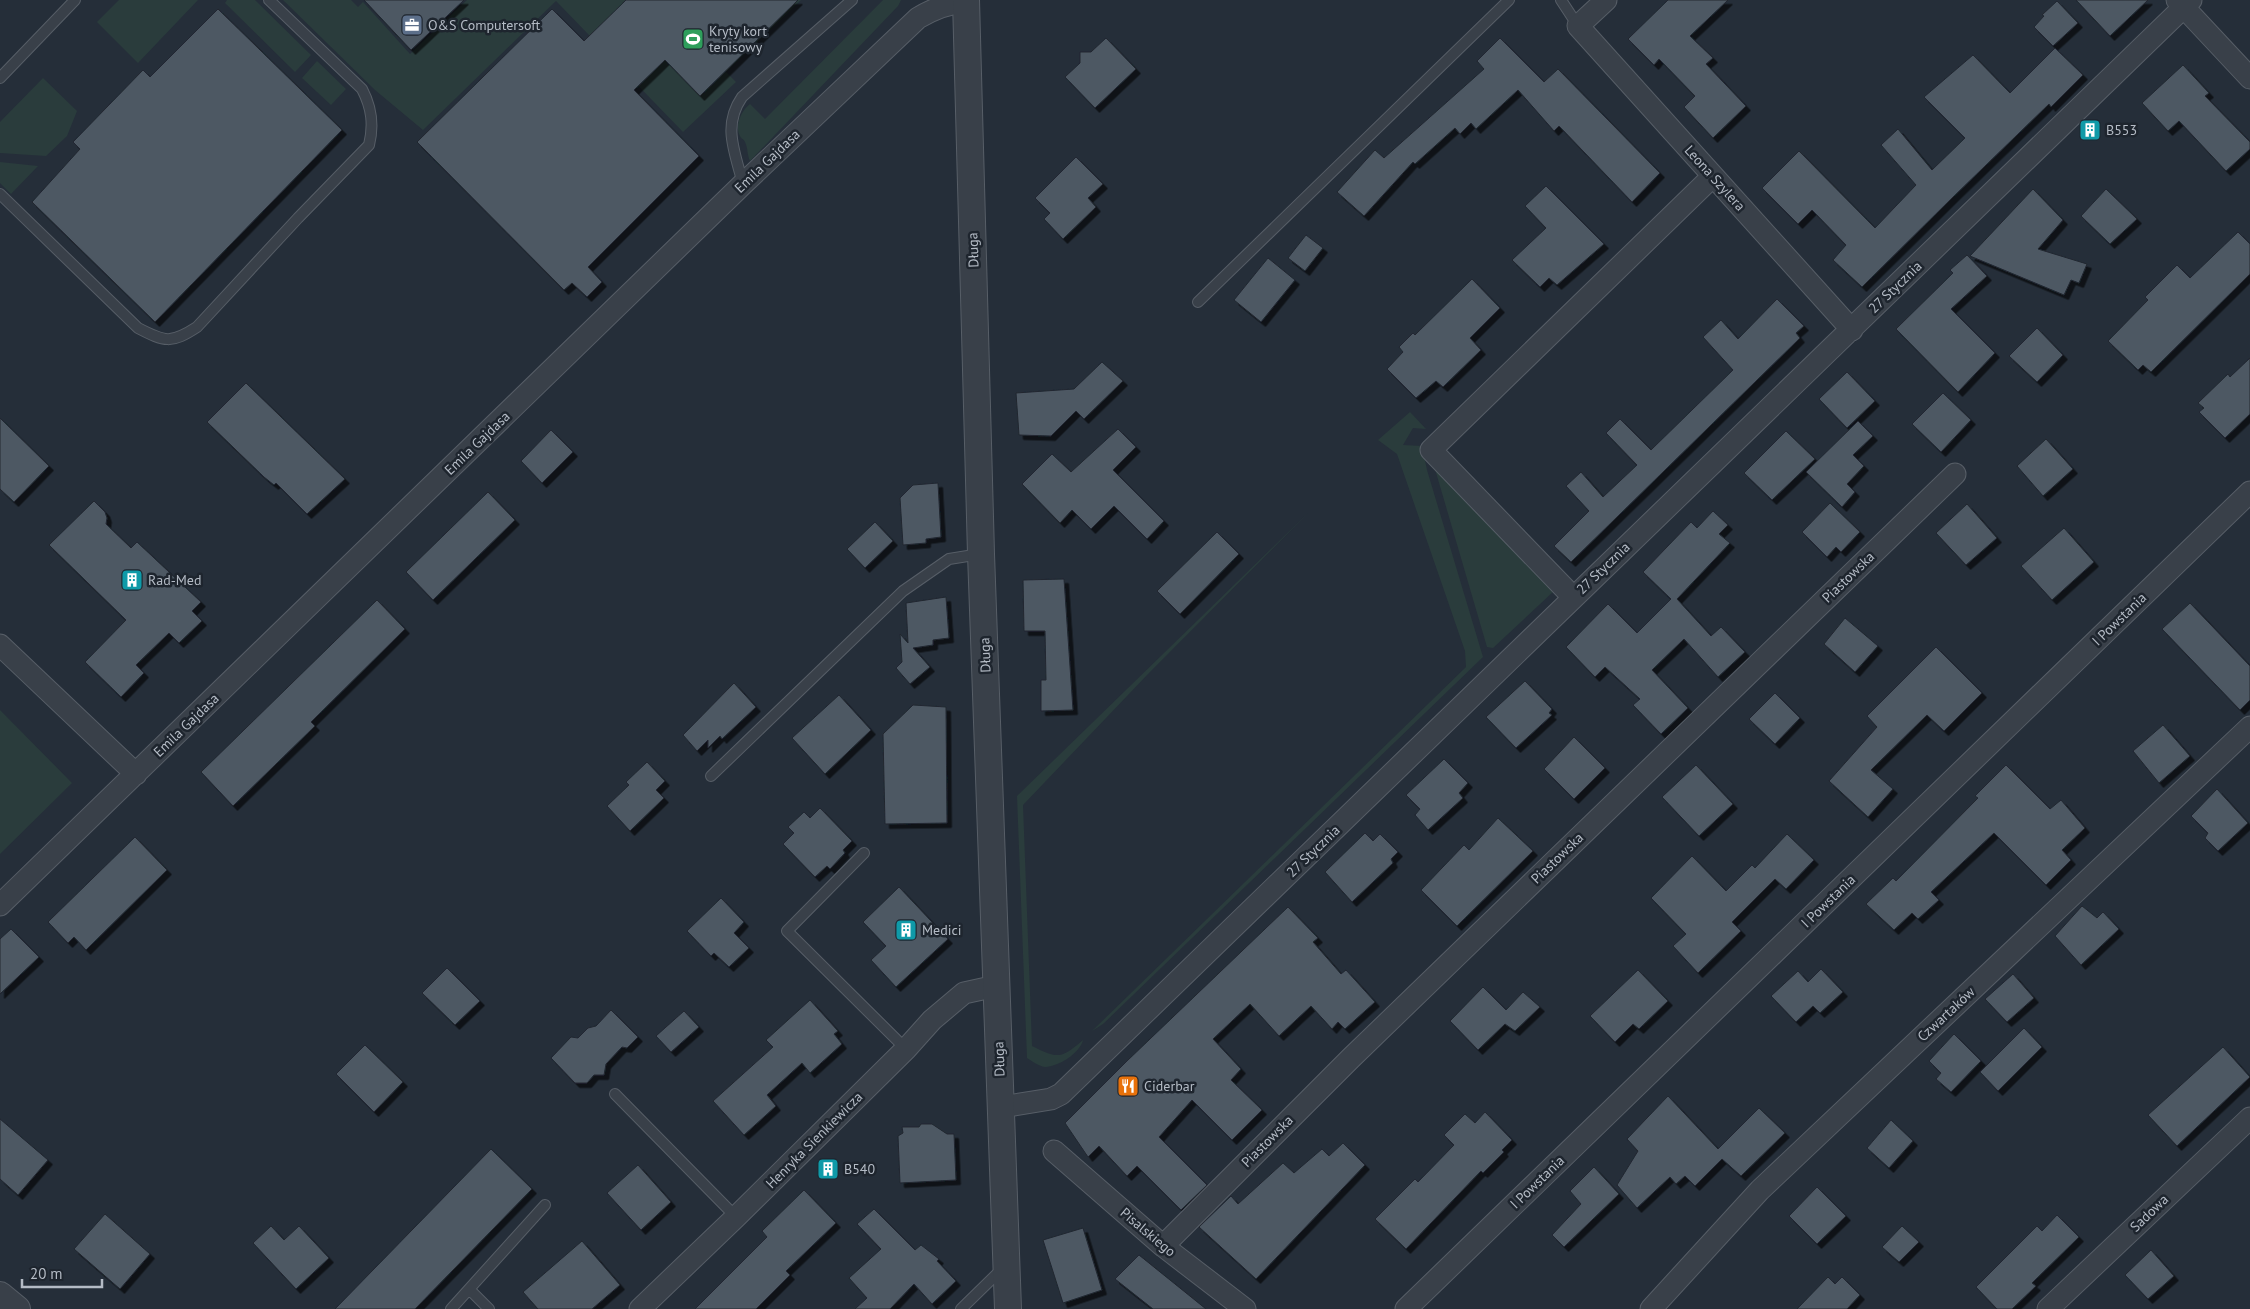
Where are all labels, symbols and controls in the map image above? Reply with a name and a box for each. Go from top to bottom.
office icon: O&S Computersoft [400,13,424,37]
place label: O&S Computersoft [428,16,541,34]
place label: Kryty kort tenisowy [709,22,767,56]
sports icon: Kryty kort tenisowy [681,27,705,51]
building icon: B553 [2078,118,2102,142]
place label: B553 [2106,121,2137,139]
street label: Emila Gajdasa [731,125,803,197]
street label: Leona Szylera [1681,141,1749,215]
street label: Długa [963,232,983,268]
street label: 27 Stycznia [1864,257,1926,317]
street label: Emila Gajdasa [441,407,513,479]
street label: 27 Stycznia [1572,538,1634,598]
street label: Piastowska [1818,548,1878,606]
building icon: Rad-Med [120,568,144,592]
place label: Rad-Med [148,571,201,589]
street label: I Powstania [2088,589,2150,649]
street label: Długa [975,637,995,673]
street label: Emila Gajdasa [150,689,222,761]
street label: 27 Stycznia [1282,821,1344,881]
street label: Piastowska [1527,829,1587,887]
street label: I Powstania [1797,871,1859,931]
building icon: Medici [894,918,918,942]
place label: Medici [922,921,962,939]
street label: Czwartaków [1913,982,1979,1045]
street label: Długa [989,1041,1009,1077]
restaurant icon: Ciderbar [1116,1074,1140,1098]
place label: Ciderbar [1144,1077,1195,1095]
street label: Henryka Sienkiewicza [762,1088,866,1192]
street label: Piastowska [1237,1111,1297,1171]
street label: I Powstania [1506,1152,1568,1212]
building icon: B540 [816,1157,840,1181]
place label: B540 [844,1160,875,1178]
street label: Sadowa [2126,1190,2172,1236]
street label: Pisalskiego [1117,1204,1179,1260]
scale bar [22,1256,102,1288]
text: 20 m [30,1264,63,1283]

